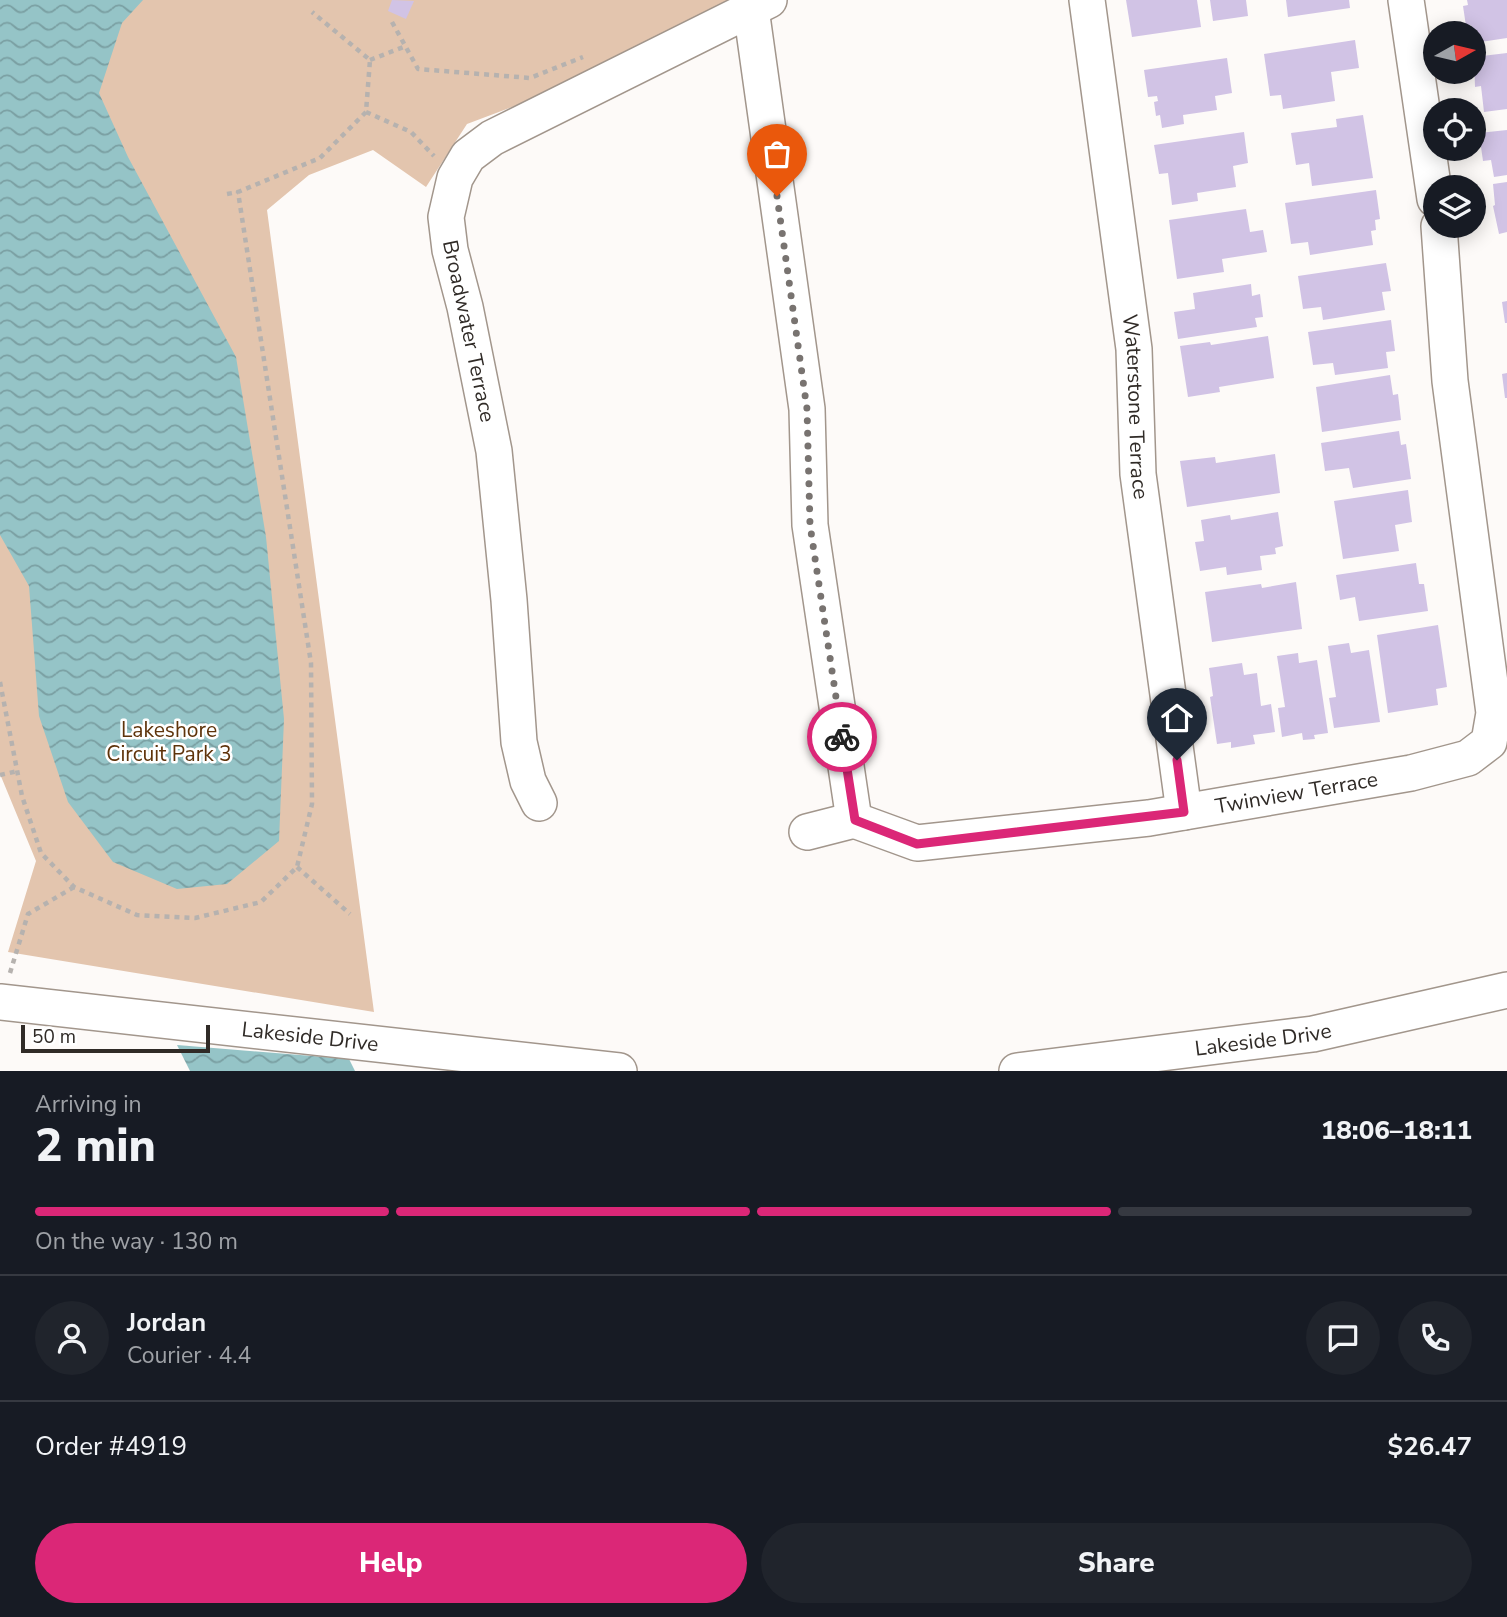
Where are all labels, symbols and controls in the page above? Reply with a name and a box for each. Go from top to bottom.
north arrow [1423,21,1486,84]
map controls [1423,21,1486,238]
button: locate [1423,98,1486,161]
pin [747,124,807,196]
icon: bag [758,135,796,173]
button: layers [1423,175,1486,238]
street label: Broadwater Terrace [436,237,502,425]
street label: Waterstone Terrace [1115,313,1155,501]
pin [1147,688,1207,760]
icon: home [1158,699,1196,737]
courier [807,702,877,772]
park label: Lakeshore Circuit Park 3 [106,716,232,768]
icon: bike [823,718,861,756]
street label: Twinview Terrace [1213,765,1380,820]
street label: Lakeside Drive [240,1015,380,1058]
street label: Lakeside Drive [1193,1016,1334,1063]
scale bar [21,1022,210,1054]
text: 50 m [32,1024,76,1050]
text: Arriving in [35,1089,142,1120]
text: 18:06–18:11 [1321,1113,1472,1148]
text: 2 min [35,1114,156,1177]
text: On the way · 130 m [35,1226,238,1257]
button: person [35,1301,109,1375]
button: chat [1306,1301,1380,1375]
button: phone [1398,1301,1472,1375]
text: Jordan [127,1305,206,1340]
text: Courier · 4.4 [127,1340,251,1371]
text: Order #4919 [35,1429,187,1464]
text: $26.47 [1388,1429,1472,1464]
button: Help [35,1523,747,1603]
button: Share [761,1523,1472,1603]

